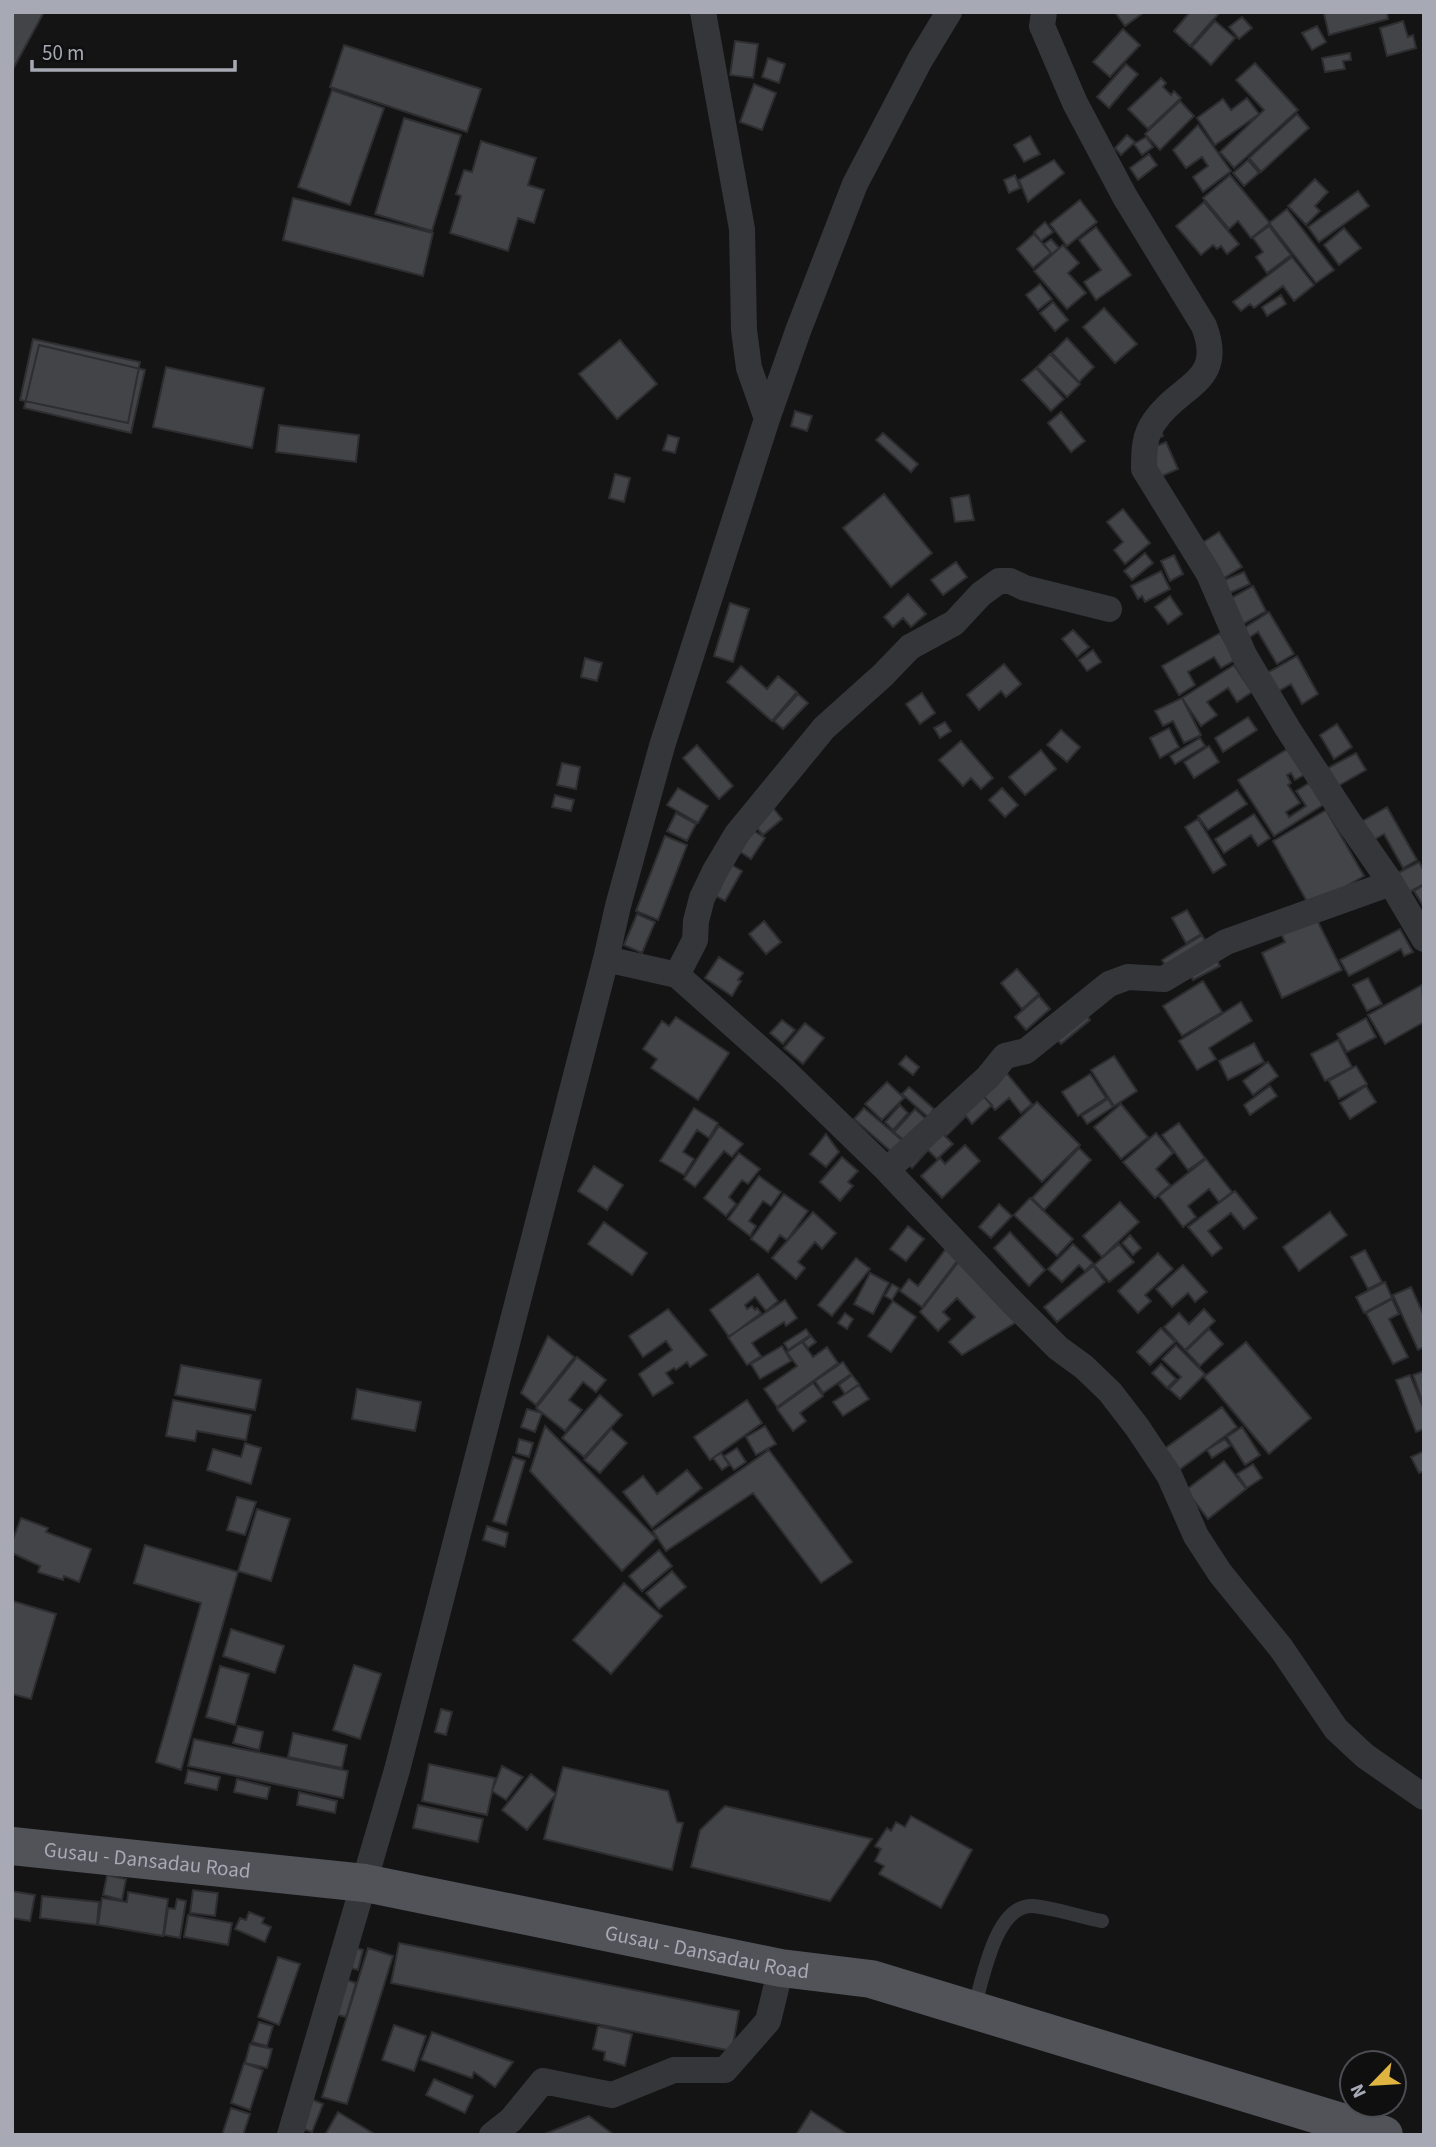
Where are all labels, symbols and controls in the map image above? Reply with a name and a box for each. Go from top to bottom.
scale bar [32,28,234,72]
text: 50 m [42,38,84,68]
street label: Gusau - Dansadau Road [42,1834,252,1886]
street label: Gusau - Dansadau Road [602,1917,811,1986]
north arrow [1338,2049,1408,2119]
text: N [1344,2079,1374,2102]

